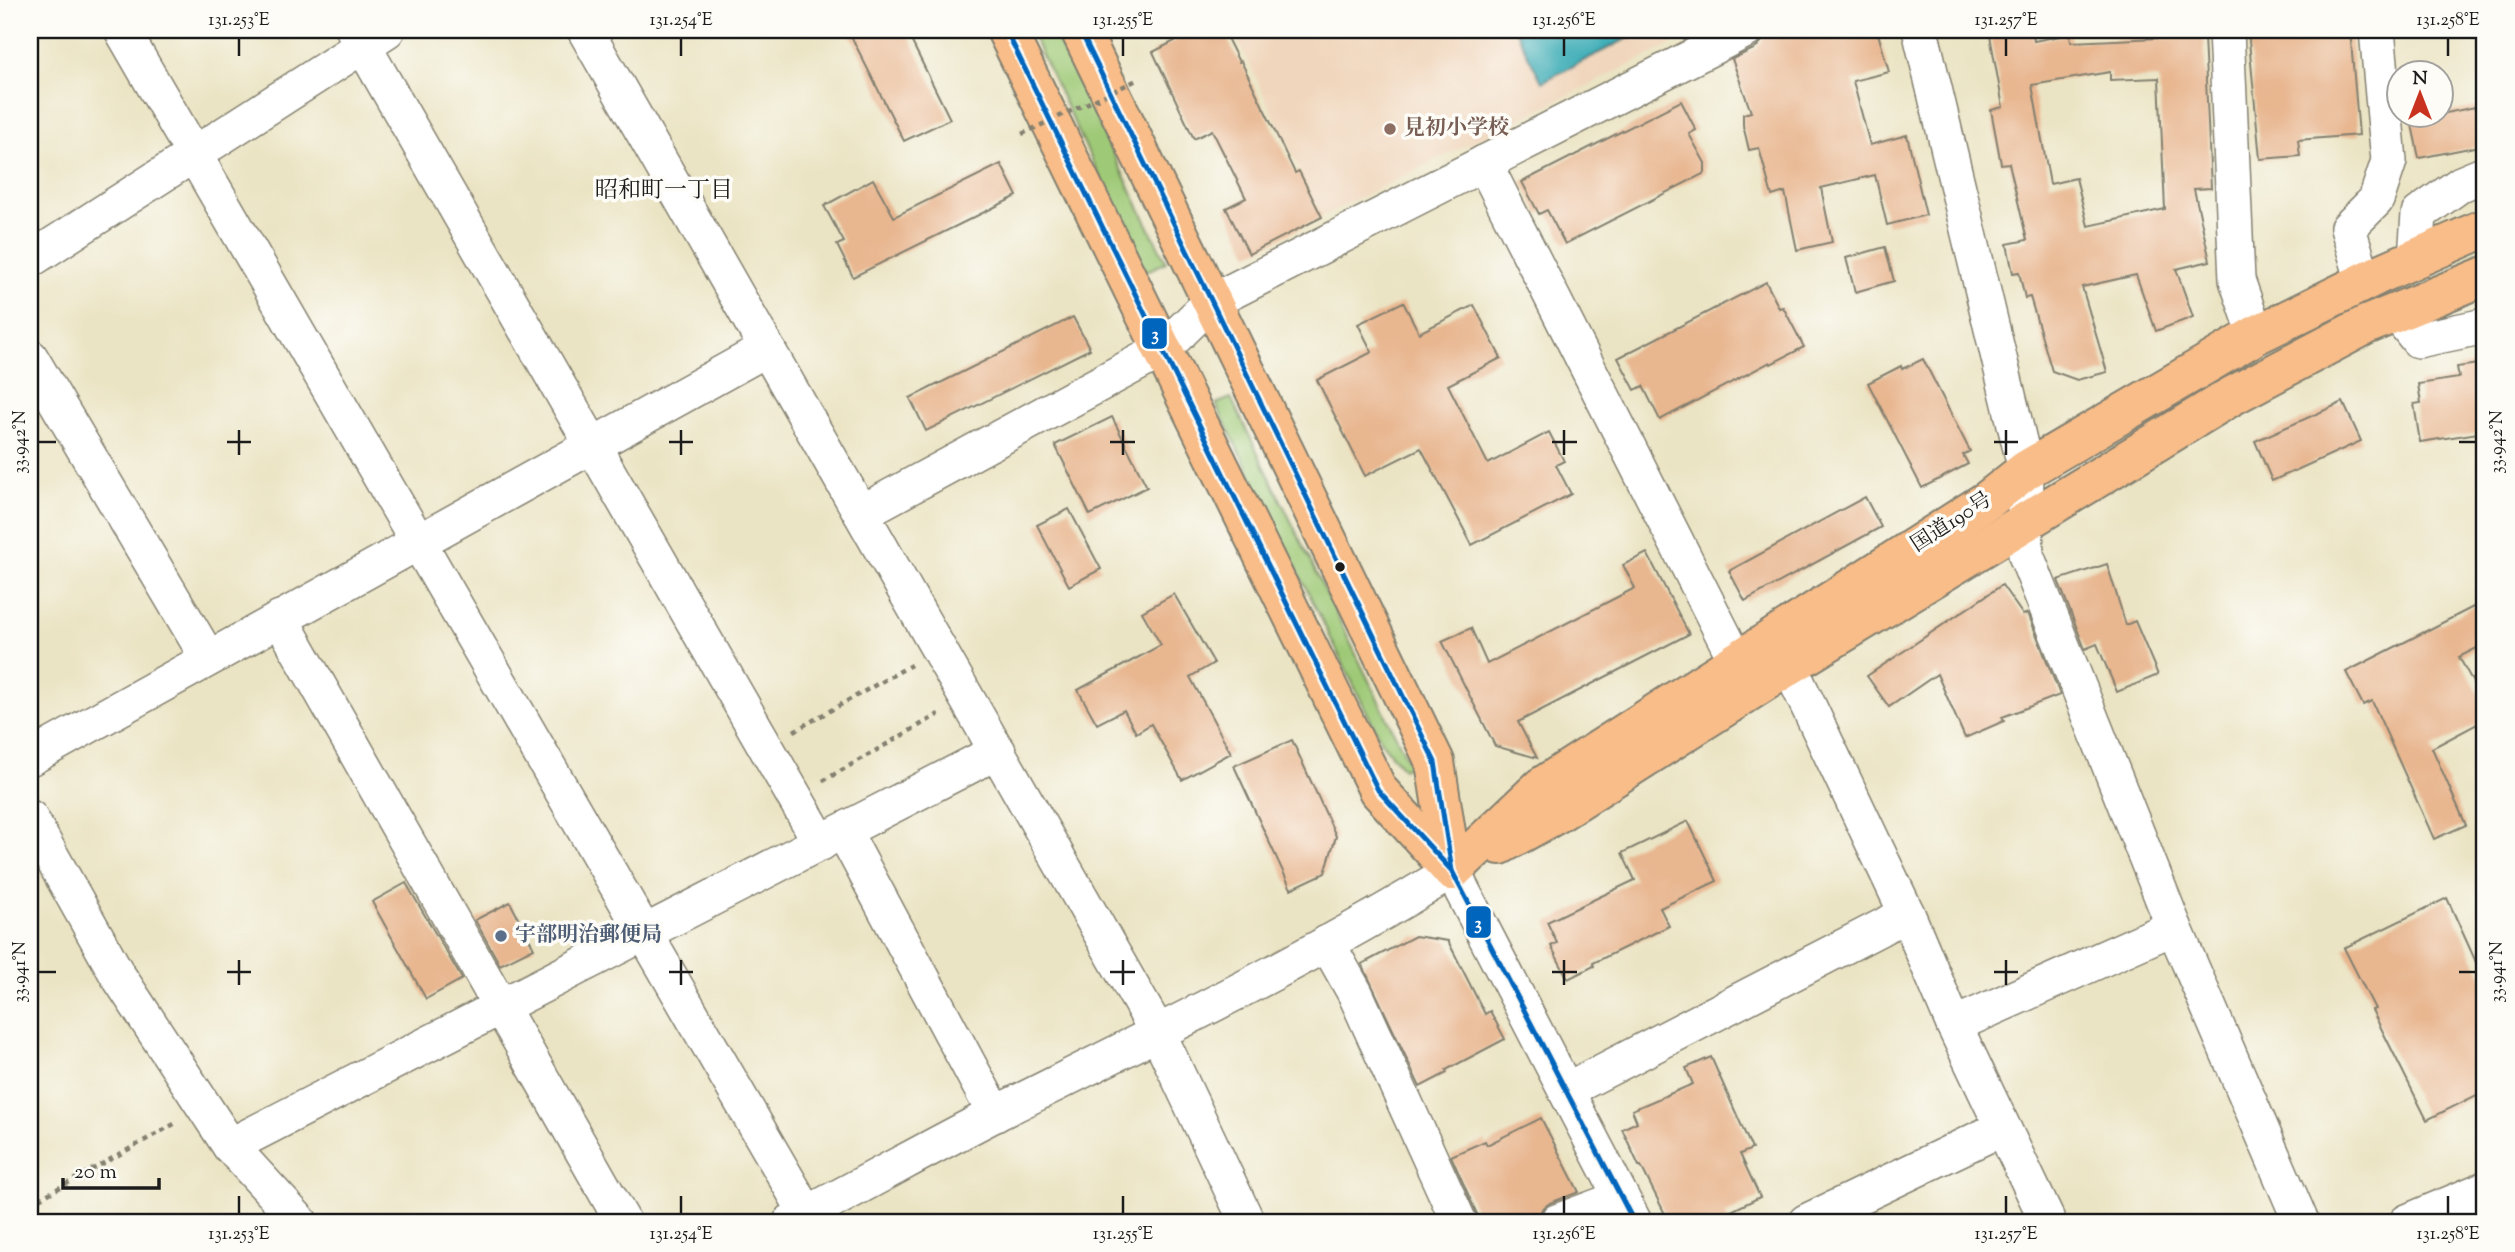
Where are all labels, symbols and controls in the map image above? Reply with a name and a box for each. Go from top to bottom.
text: 131.253°E [208,8,270,34]
text: 131.254°E [649,8,713,34]
text: 131.255°E [1093,8,1153,34]
text: 131.256°E [1532,8,1596,34]
text: 131.257°E [1974,8,2038,34]
text: 131.258°E [2416,8,2480,34]
north arrow [2386,60,2456,130]
text: N [2412,66,2428,93]
place label: 見初小学校 [1404,114,1509,144]
marker: 見初小学校 [1382,121,1398,137]
district label: 昭和町一丁目 [595,175,733,208]
line badge: 3 [1141,317,1168,350]
text: 3 [1151,322,1159,349]
text: 33.942°N [8,410,34,474]
text: 33.942°N [2485,410,2511,474]
street label: 国道190号 [1906,486,1998,560]
unlabelled marker [1333,560,1347,574]
line badge: 3 [1465,905,1492,939]
text: 3 [1474,911,1482,938]
place label: 宇部明治郵便局 [515,921,662,951]
marker: 宇部明治郵便局 [493,928,509,944]
text: 33.941°N [8,941,34,1003]
text: 33.941°N [2485,941,2511,1003]
scale bar [63,1147,159,1191]
text: 20 m [74,1158,117,1188]
text: 131.253°E [208,1222,270,1248]
text: 131.254°E [649,1222,713,1248]
text: 131.255°E [1093,1222,1153,1248]
text: 131.256°E [1532,1222,1596,1248]
text: 131.257°E [1974,1222,2038,1248]
text: 131.258°E [2416,1222,2480,1248]

